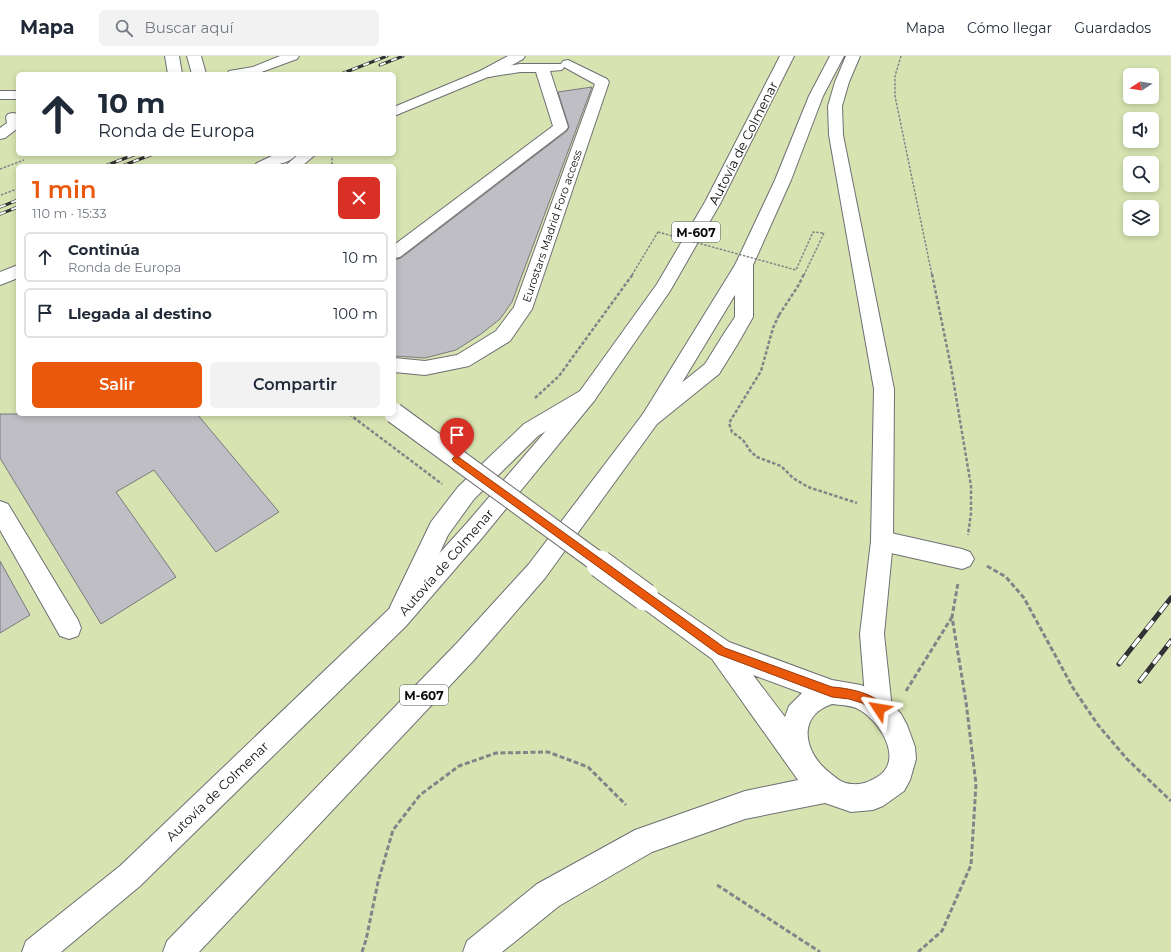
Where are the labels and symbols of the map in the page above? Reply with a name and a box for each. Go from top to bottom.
north arrow [1123,68,1159,104]
street label: Autovía de Colmenar [705,79,781,207]
street label: Eurostars Madrid Foro access [519,147,585,304]
road number: M-607 [672,222,720,242]
pin [440,418,474,459]
street label: Autovía de Colmenar [395,505,497,619]
road number: M-607 [400,685,448,705]
position arrow [858,688,900,730]
street label: Autovía de Colmenar [162,738,272,844]

